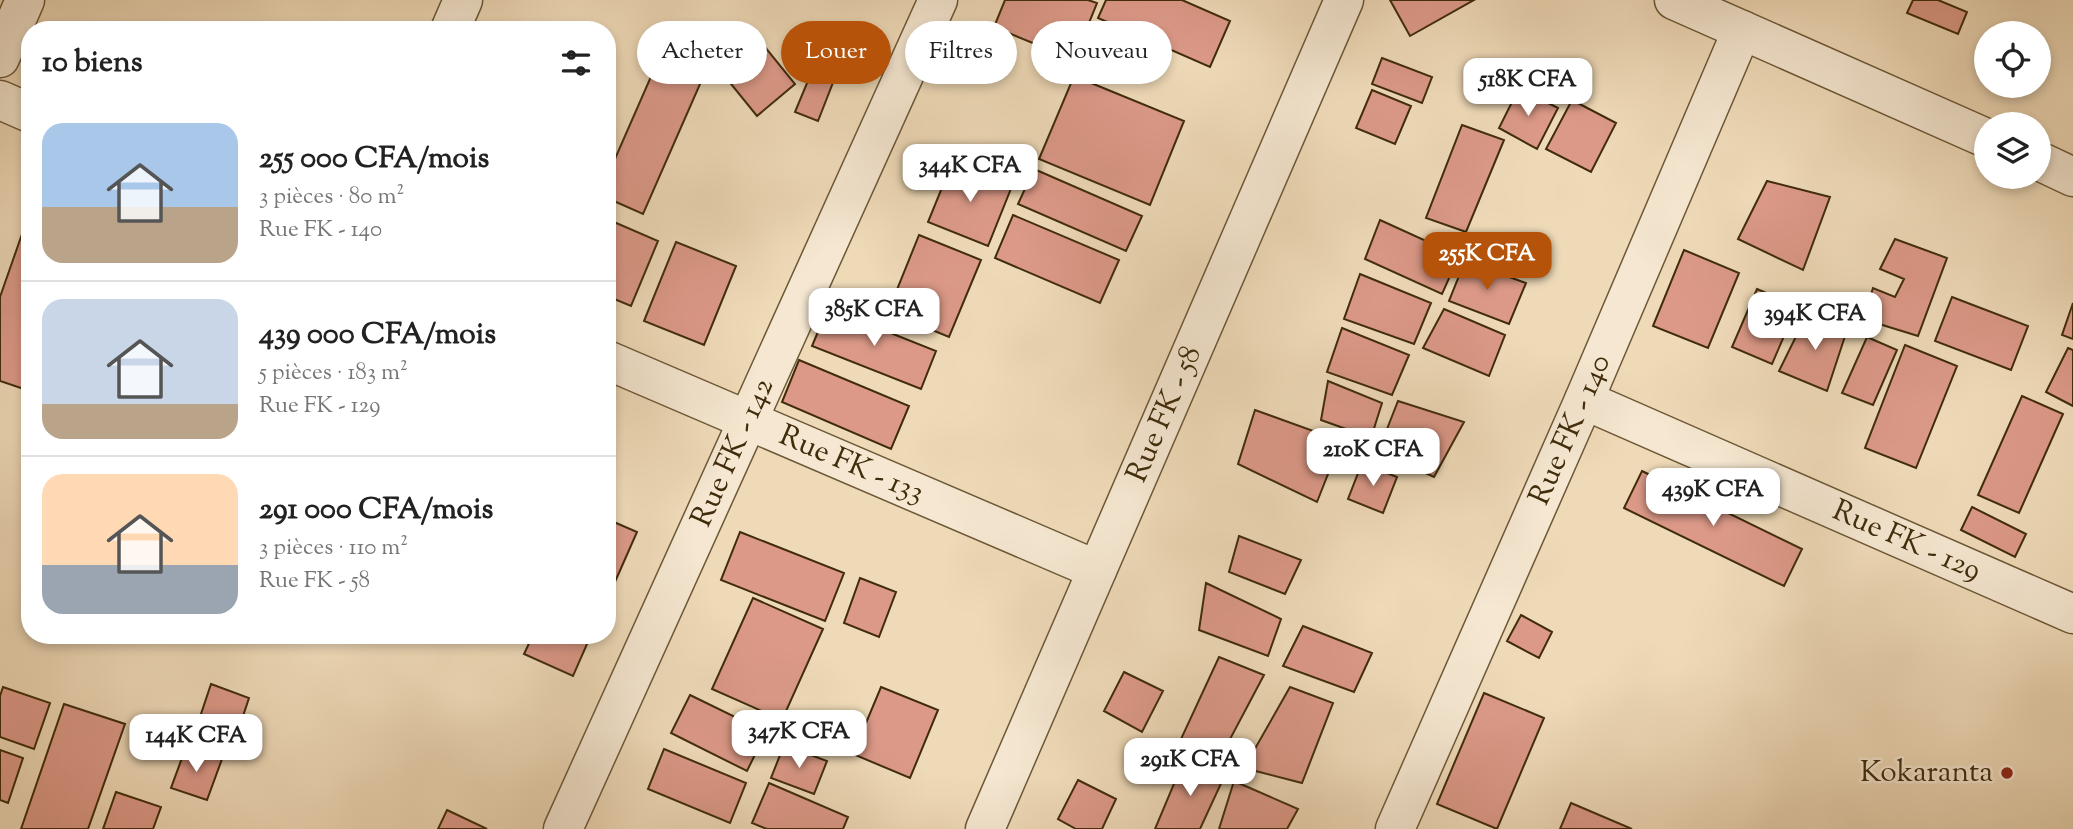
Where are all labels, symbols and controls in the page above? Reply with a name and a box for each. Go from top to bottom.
chip: Acheter [637,21,767,84]
chip: Louer [781,21,891,84]
chip: Filtres [905,21,1017,84]
chip: Nouveau [1031,21,1172,84]
map controls [1974,21,2051,189]
button: locate [1974,21,2051,98]
text: 10 biens [42,42,142,85]
icon: filters [557,44,595,82]
pin: 518K CFA [1456,58,1600,118]
text: 518K CFA [1479,64,1577,97]
button: layers [1974,112,2051,189]
text: 255 000 CFA/mois [259,138,489,181]
pin: 344K CFA [898,144,1042,204]
text: 344K CFA [919,150,1021,183]
icon: home [98,151,182,235]
text: 3 pièces · 80 m² [259,181,404,214]
text: Rue FK - 140 [259,214,382,247]
pin: 255K CFA [1415,232,1559,292]
text: 255K CFA [1439,238,1535,271]
pin: 385K CFA [802,288,946,348]
pin: 394K CFA [1743,292,1887,352]
text: 385K CFA [825,294,923,327]
text: 394K CFA [1764,298,1866,331]
text: 439 000 CFA/mois [259,314,496,357]
icon: home [98,327,182,411]
street label: Rue FK - 58 [1116,339,1213,489]
street label: Rue FK - 140 [1519,348,1622,512]
text: 5 pièces · 183 m² [259,357,408,390]
street label: Rue FK - 142 [681,371,786,534]
text: Rue FK - 129 [259,390,381,423]
street label: Rue FK - 133 [772,415,931,515]
pin: 210K CFA [1301,428,1445,488]
text: 210K CFA [1323,434,1423,467]
pin: 439K CFA [1641,468,1785,528]
text: 439K CFA [1662,474,1764,507]
text: 291 000 CFA/mois [259,489,493,532]
street label: Rue FK - 129 [1825,490,1988,593]
icon: home [98,502,182,586]
text: 3 pièces · 110 m² [259,532,408,565]
text: Rue FK - 58 [259,565,370,598]
pin: 347K CFA [727,710,871,770]
pin: 144K CFA [124,714,268,774]
text: 347K CFA [748,716,850,749]
text: 144K CFA [145,720,247,753]
pin: 291K CFA [1118,738,1262,798]
text: 291K CFA [1140,744,1240,777]
place label: Kokaranta [1860,752,1993,795]
marker: Kokaranta [1999,765,2015,781]

